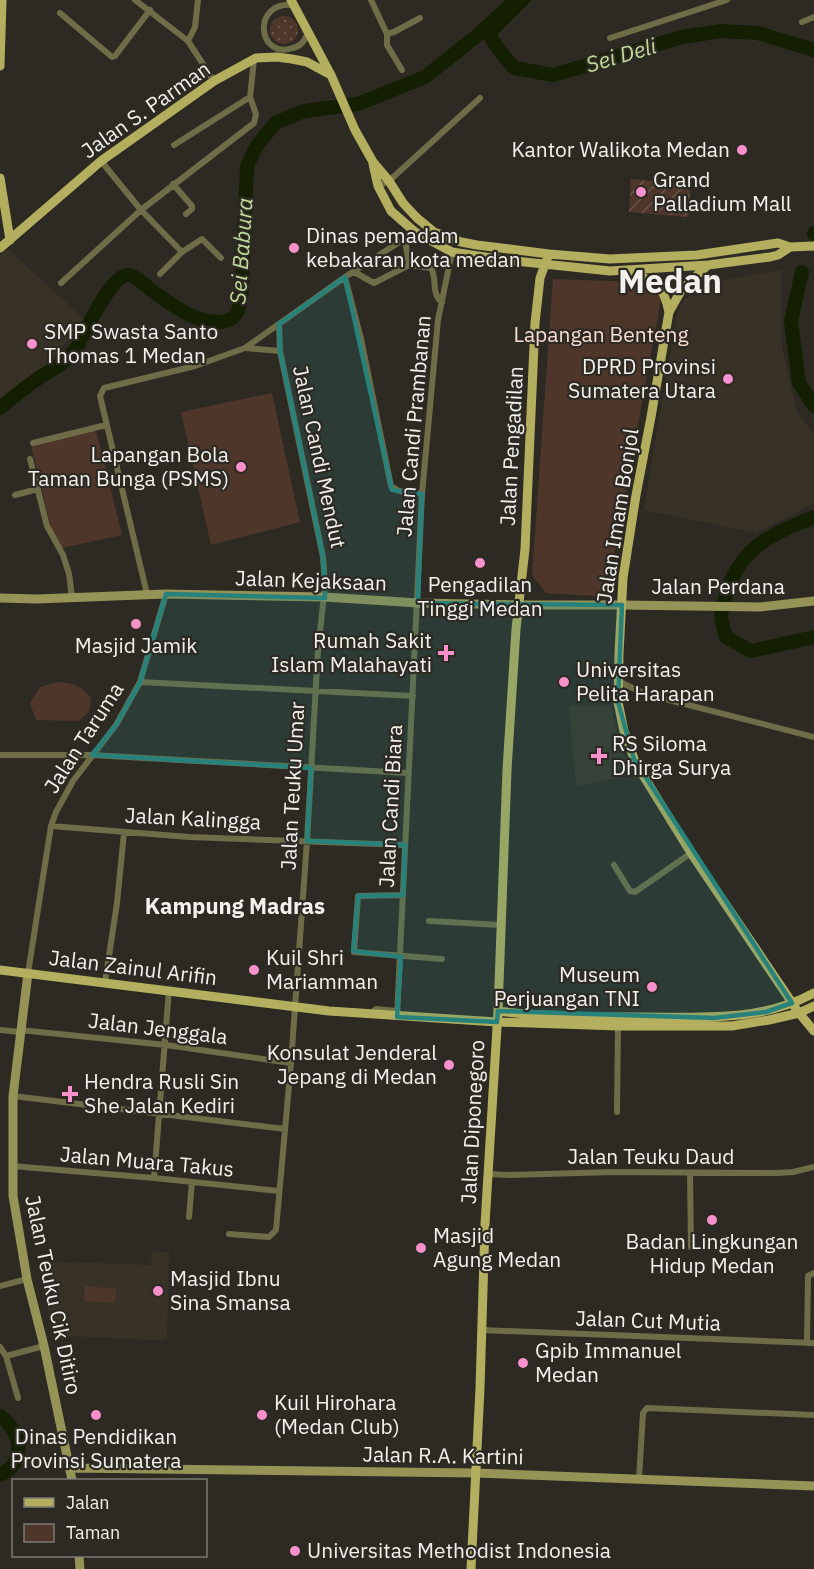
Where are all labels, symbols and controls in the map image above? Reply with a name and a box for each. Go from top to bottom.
water label: Sei Deli [582,31,660,78]
street label: Jalan S. Parman [75,54,216,164]
place label: Kantor Walikota Medan [512,135,730,163]
marker: Kantor Walikota Medan [735,143,749,157]
place label: Grand Palladium Mall [653,165,792,217]
marker: Grand Palladium Mall [634,185,648,199]
water label: Sei Babura [222,197,259,305]
place label: Dinas pemadam kebakaran kota medan [306,221,521,273]
marker: Dinas pemadam kebakaran kota medan [287,241,301,255]
district label: Medan [618,259,722,302]
street label: Jalan Candi Prambanan [389,314,437,538]
place label: SMP Swasta Santo Thomas 1 Medan [44,317,218,369]
park label: Lapangan Benteng [513,320,689,348]
marker: SMP Swasta Santo Thomas 1 Medan [25,337,39,351]
place label: DPRD Provinsi Sumatera Utara [568,352,716,404]
street label: Jalan Candi Mendut [287,363,353,551]
street label: Jalan Pengadilan [493,365,529,527]
marker: DPRD Provinsi Sumatera Utara [721,372,735,386]
street label: Jalan Imam Bonjol [589,426,645,605]
place label: Lapangan Bola Taman Bunga (PSMS) [28,440,229,492]
marker: Lapangan Bola Taman Bunga (PSMS) [234,460,248,474]
marker: Pengadilan Tinggi Medan [473,556,487,570]
street label: Jalan Kejaksaan [235,563,387,597]
place label: Pengadilan Tinggi Medan [417,570,543,622]
street label: Jalan Perdana [651,572,785,600]
marker: Masjid Jamik [129,617,143,631]
place label: Rumah Sakit Islam Malahayati [271,626,432,678]
place label: Masjid Jamik [75,631,197,659]
marker: Rumah Sakit Islam Malahayati [437,644,455,662]
place label: Universitas Pelita Harapan [576,655,715,707]
marker: Universitas Pelita Harapan [557,675,571,689]
street label: Jalan Taruma [37,677,129,798]
street label: Jalan Teuku Umar [274,701,310,871]
street label: Jalan Candi Biara [372,724,408,888]
place label: RS Siloma Dhirga Surya [612,729,731,781]
marker: RS Siloma Dhirga Surya [590,747,608,765]
street label: Jalan Kalingga [124,800,262,836]
district label: Kampung Madras [145,891,325,920]
street label: Jalan Zainul Arifin [47,943,219,991]
place label: Kuil Shri Mariamman [266,943,378,995]
place label: Museum Perjuangan TNI [494,960,640,1012]
marker: Kuil Shri Mariamman [247,963,261,977]
marker: Museum Perjuangan TNI [645,980,659,994]
street label: Jalan Jenggala [87,1006,229,1050]
place label: Konsulat Jenderal Jepang di Medan [267,1038,437,1090]
street label: Jalan Diponegoro [454,1039,490,1205]
marker: Konsulat Jenderal Jepang di Medan [442,1058,456,1072]
place label: Hendra Rusli Sin She Jalan Kediri [84,1067,239,1119]
marker: Hendra Rusli Sin She Jalan Kediri [61,1085,79,1103]
street label: Jalan Muara Takus [59,1139,235,1183]
street label: Jalan Teuku Daud [568,1142,735,1170]
street label: Jalan Teuku Cik Ditiro [19,1192,89,1397]
marker: Badan Lingkungan Hidup Medan [705,1213,719,1227]
place label: Masjid Agung Medan [433,1221,561,1273]
place label: Badan Lingkungan Hidup Medan [626,1227,798,1279]
marker: Masjid Agung Medan [414,1241,428,1255]
place label: Masjid Ibnu Sina Smansa [170,1264,291,1316]
marker: Masjid Ibnu Sina Smansa [151,1284,165,1298]
street label: Jalan Cut Mutia [575,1303,721,1337]
place label: Gpib Immanuel Medan [535,1336,682,1388]
marker: Gpib Immanuel Medan [516,1356,530,1370]
place label: Kuil Hirohara (Medan Club) [274,1388,400,1440]
marker: Dinas Pendidikan Provinsi Sumatera [89,1408,103,1422]
marker: Kuil Hirohara (Medan Club) [255,1408,269,1422]
place label: Dinas Pendidikan Provinsi Sumatera [11,1422,181,1474]
street label: Jalan R.A. Kartini [362,1440,524,1470]
legend [12,1479,207,1557]
text: Jalan [66,1491,110,1514]
text: Taman [66,1521,120,1544]
place label: Universitas Methodist Indonesia [307,1536,611,1564]
marker: Universitas Methodist Indonesia [288,1544,302,1558]

